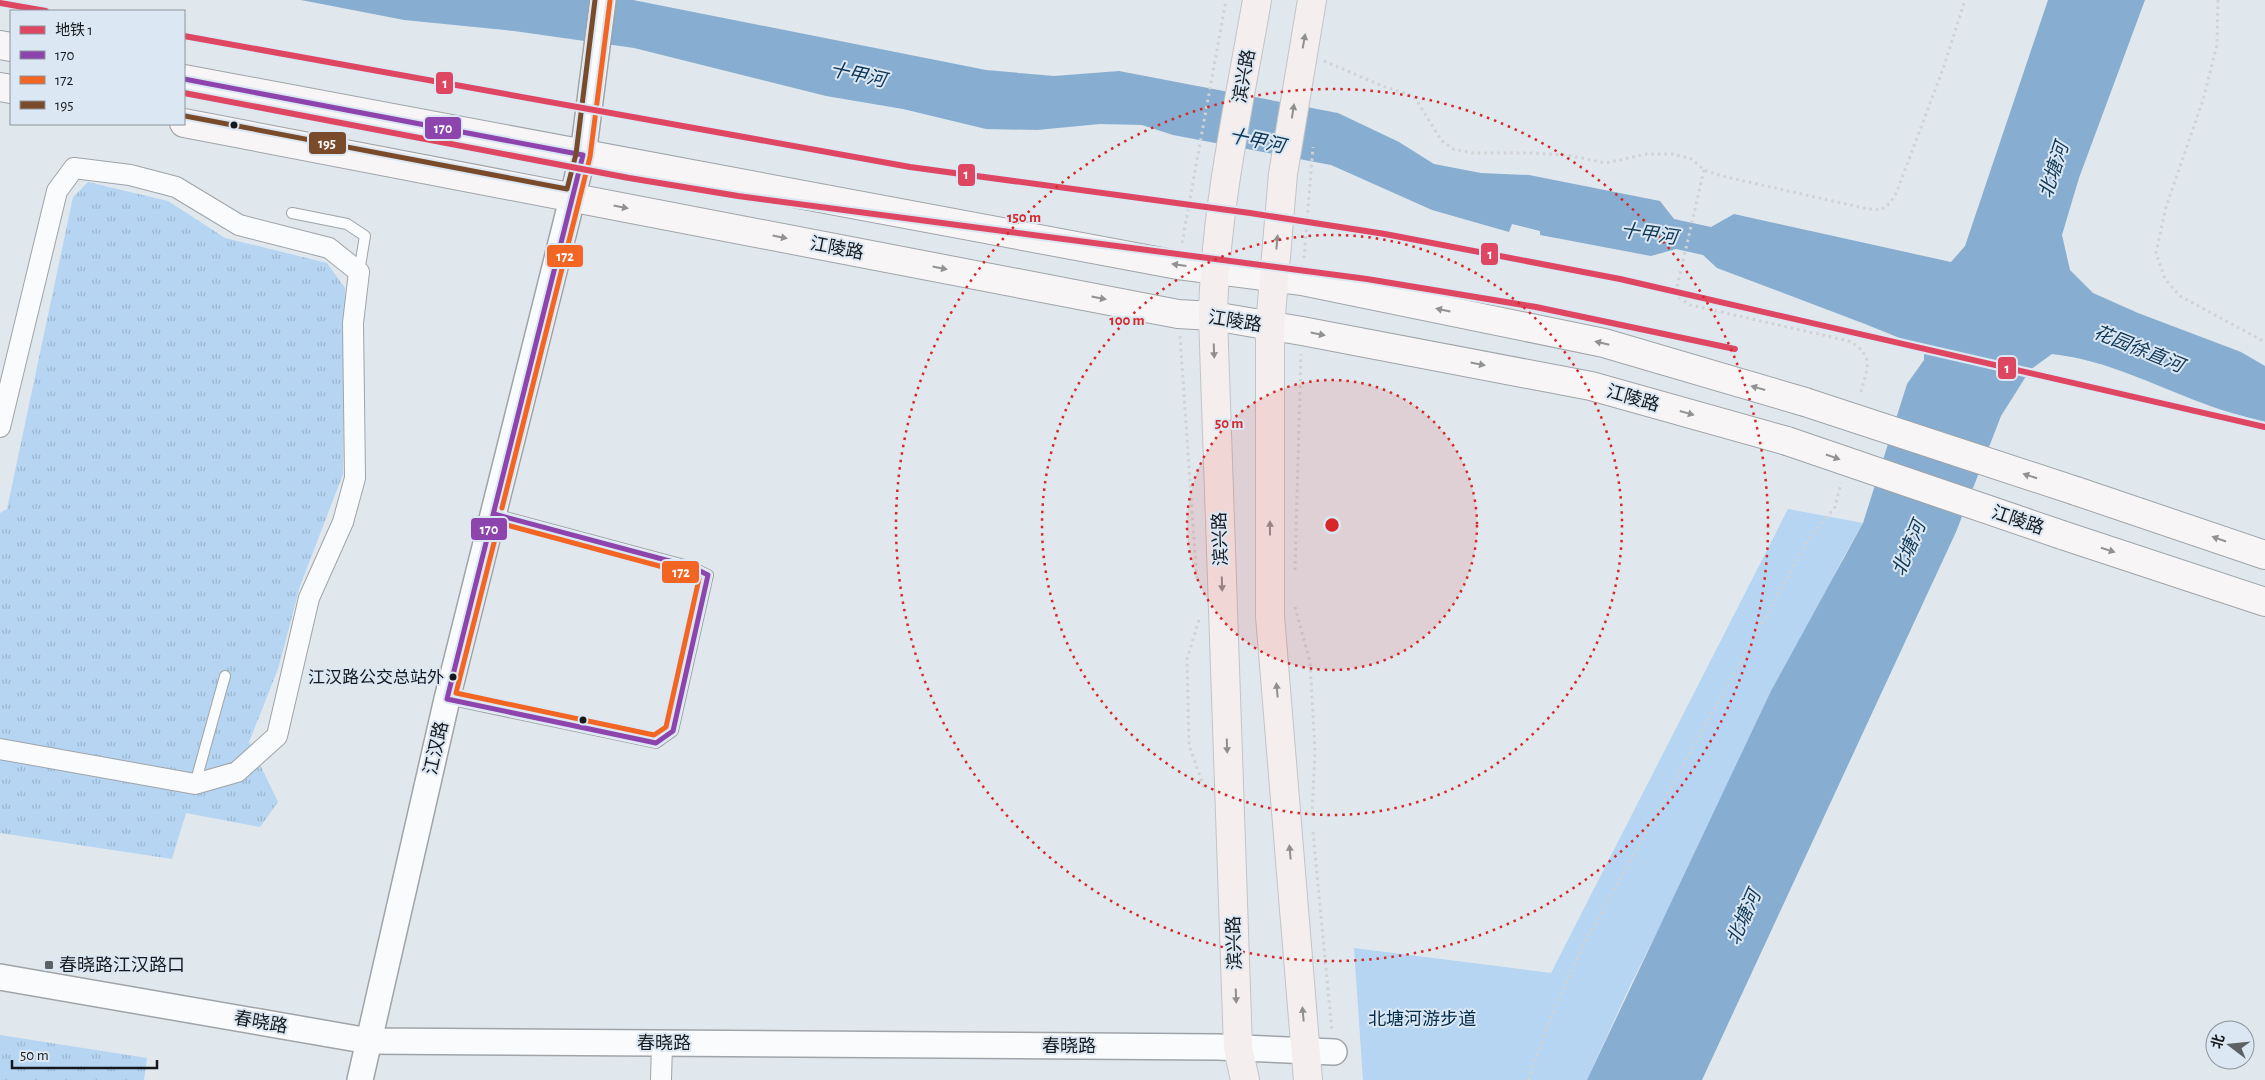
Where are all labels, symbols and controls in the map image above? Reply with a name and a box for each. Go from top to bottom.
legend [10,10,185,125]
text: 地铁 1 [55,22,93,38]
one-way arrow [1301,33,1309,49]
text: 170 [55,48,74,63]
street label: 滨兴路 [1229,48,1259,104]
water label: 十甲河 [828,59,892,92]
line badge: 1 [435,71,454,95]
text: 172 [55,73,73,88]
text: 1 [442,77,448,91]
text: 195 [55,98,73,113]
one-way arrow [1289,103,1297,119]
line badge: 170 [424,116,462,140]
unlabelled marker [229,120,239,130]
text: 170 [434,122,452,136]
water label: 十甲河 [1227,125,1291,158]
line badge: 195 [308,131,347,155]
water label: 北塘河 [2035,136,2074,201]
text: 195 [318,137,336,151]
line badge: 1 [957,163,976,187]
text: 1 [963,168,969,182]
one-way arrow [613,203,629,211]
text: 150 m [1007,210,1041,225]
water label: 十甲河 [1619,220,1682,248]
street label: 江陵路 [809,233,865,263]
one-way arrow [773,234,789,242]
one-way arrow [1274,234,1282,250]
line badge: 1 [1480,242,1499,266]
line badge: 172 [546,244,584,268]
text: 1 [1487,248,1493,262]
text: 172 [556,250,574,264]
one-way arrow [1171,261,1187,269]
one-way arrow [932,264,948,272]
one-way arrow [1092,295,1108,303]
one-way arrow [1435,306,1450,314]
street label: 江陵路 [1207,307,1263,335]
text: 100 m [1109,313,1145,328]
water label: 花园徐直河 [2091,321,2190,377]
one-way arrow [1311,330,1326,338]
one-way arrow [1594,339,1609,347]
one-way arrow [1210,343,1218,359]
line badge: 1 [1997,356,2017,380]
one-way arrow [1470,361,1486,369]
text: 1 [2004,362,2010,376]
street label: 江陵路 [1604,381,1662,415]
one-way arrow [1750,384,1765,392]
one-way arrow [1680,410,1695,418]
text: 50 m [1215,416,1243,431]
one-way arrow [1825,454,1840,461]
one-way arrow [2022,472,2037,480]
street label: 江陵路 [1989,502,2047,538]
street label: 滨兴路 [1209,512,1231,566]
water label: 北塘河 [1888,514,1931,579]
centre of rings [1323,516,1341,534]
line badge: 170 [470,517,508,541]
one-way arrow [1266,520,1274,536]
text: 170 [480,523,498,537]
one-way arrow [2211,535,2226,543]
one-way arrow [2101,547,2116,555]
line badge: 172 [661,560,700,584]
text: 172 [672,566,690,580]
one-way arrow [1218,576,1226,592]
place label: 江汉路公交总站外 [308,668,444,686]
marker: 江汉路公交总站外 [448,672,458,682]
one-way arrow [1272,682,1280,698]
unlabelled marker [578,715,588,725]
street label: 江汉路 [420,719,452,777]
one-way arrow [1224,738,1232,754]
one-way arrow [1285,844,1293,860]
water label: 北塘河 [1722,883,1766,948]
street label: 滨兴路 [1223,916,1245,970]
place label: 春晓路江汉路口 [59,955,185,975]
marker: 春晓路江汉路口 [43,959,55,971]
one-way arrow [1232,988,1240,1004]
one-way arrow [1299,1006,1307,1022]
street label: 春晓路 [233,1007,289,1037]
park label: 北塘河游步道 [1368,1009,1476,1029]
north arrow [2205,1020,2255,1070]
street label: 春晓路 [637,1033,691,1053]
text: 北 [2209,1033,2227,1050]
street label: 春晓路 [1042,1036,1096,1056]
scale bar [12,1038,158,1070]
text: 50 m [20,1048,49,1063]

